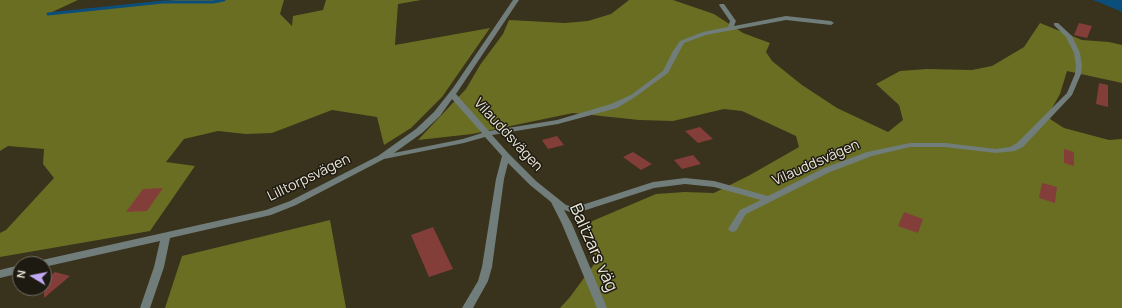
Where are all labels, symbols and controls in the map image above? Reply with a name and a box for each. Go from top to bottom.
street label: Vilauddsvägen [470,95,546,175]
street label: Vilauddsvägen [770,136,862,190]
street label: Lilltorpsvägen [265,151,353,205]
street label: Baltzars väg [564,201,622,295]
north arrow [12,256,52,296]
text: N [13,269,29,279]

